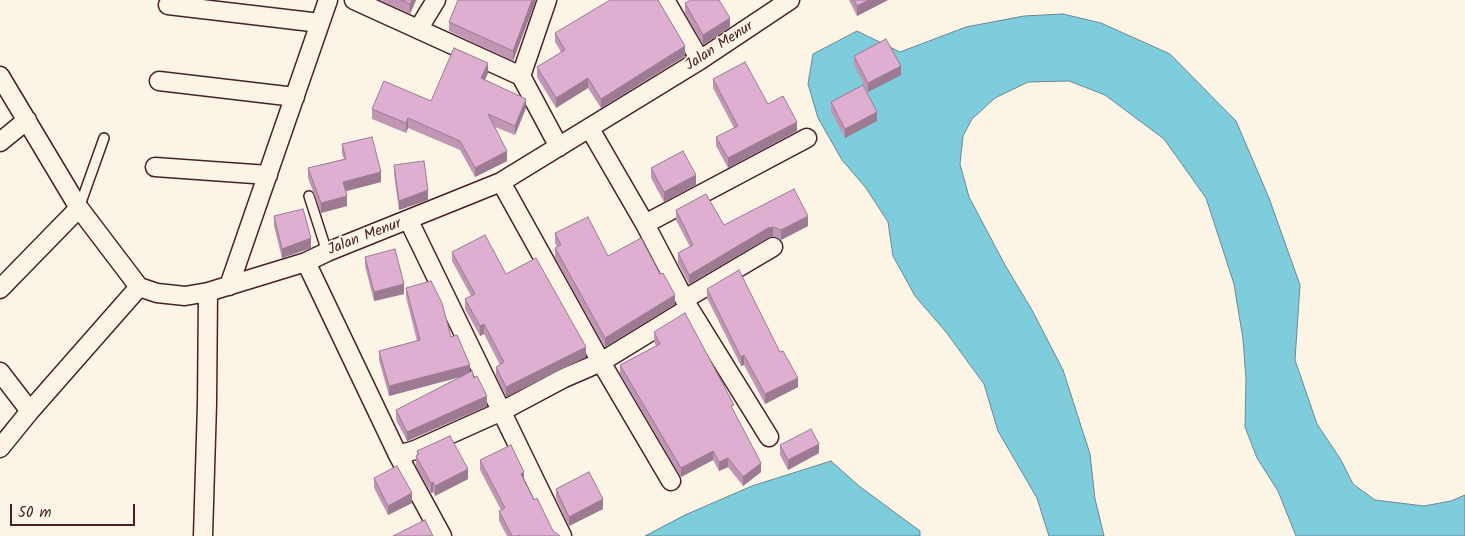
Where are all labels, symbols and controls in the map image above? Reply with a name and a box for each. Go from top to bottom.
street label: Jalan Menur [683,18,757,76]
street label: Jalan Menur [326,216,404,260]
scale bar [12,494,138,526]
text: 50 m [18,501,52,525]

